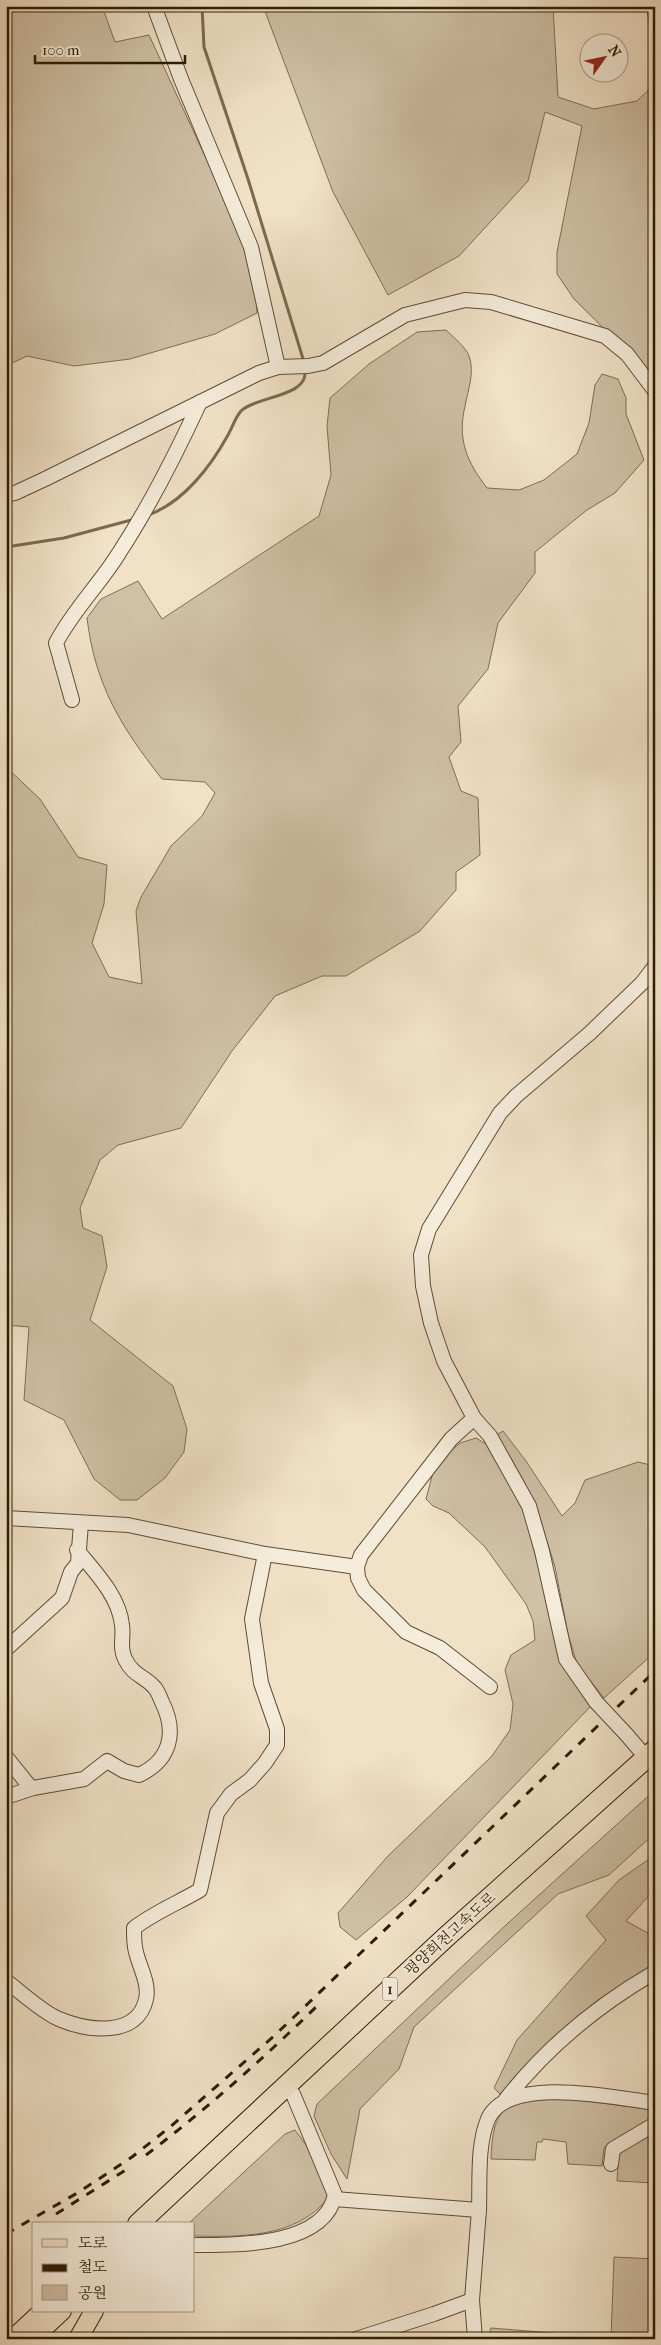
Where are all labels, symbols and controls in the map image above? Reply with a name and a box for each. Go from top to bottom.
scale bar [35,32,185,64]
north arrow [578,32,628,82]
text: 100 m [42,41,80,59]
text: N [604,42,625,61]
street label: 평양희천고속도로 [401,1888,499,1979]
road number: 1 [382,1978,398,2000]
legend [32,2222,195,2312]
text: 도로 [78,2234,107,2252]
text: 철도 [78,2258,107,2276]
text: 공원 [78,2284,107,2302]

